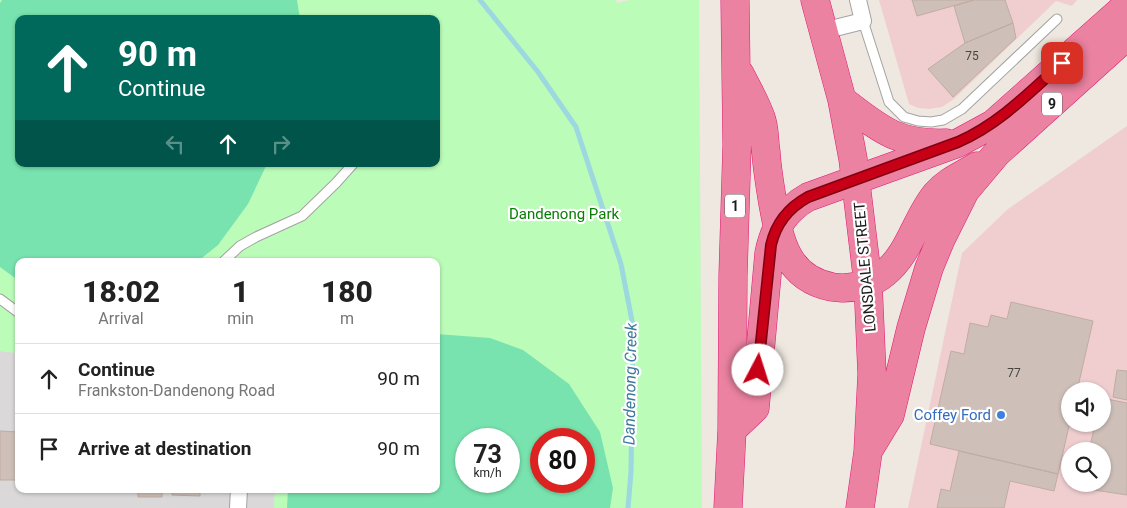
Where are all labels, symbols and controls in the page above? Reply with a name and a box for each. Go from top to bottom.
text: 90 m [118,34,197,75]
icon: ahead [35,35,100,100]
pin [1041,42,1083,84]
house number: 75 [965,49,979,63]
icon: arrive [1048,49,1076,77]
text: Continue [118,76,206,101]
road number: 9 [1042,92,1062,116]
icon: left [161,130,189,158]
icon: ahead [214,130,242,158]
icon: right [267,130,295,158]
road number: 1 [725,195,745,218]
street label: LONSDALE STREET [850,201,880,333]
park label: Dandenong Park [509,205,619,223]
text: 18:02 [82,274,160,309]
text: 1 [232,274,249,309]
text: 180 [321,274,373,309]
text: Arrival [98,309,144,328]
text: min [227,309,254,328]
text: m [340,309,354,328]
water label: Dandenong Creek [619,322,641,445]
position arrow [731,343,783,395]
text: Continue [78,358,155,381]
icon: ahead [35,365,63,393]
house number: 77 [1007,366,1021,380]
text: 90 m [377,367,420,390]
text: Frankston-Dandenong Road [78,381,275,400]
map controls [1061,382,1111,492]
button: sound [1061,382,1111,432]
place label: Coffey Ford [914,406,991,424]
marker: Coffey Ford [995,409,1007,421]
speed limit sign: 80 [530,428,595,493]
icon: arrive [35,435,63,463]
text: Arrive at destination [78,437,251,460]
text: 90 m [377,437,420,460]
text: 73 [473,440,502,469]
button: search [1061,442,1111,492]
text: km/h [473,466,502,480]

